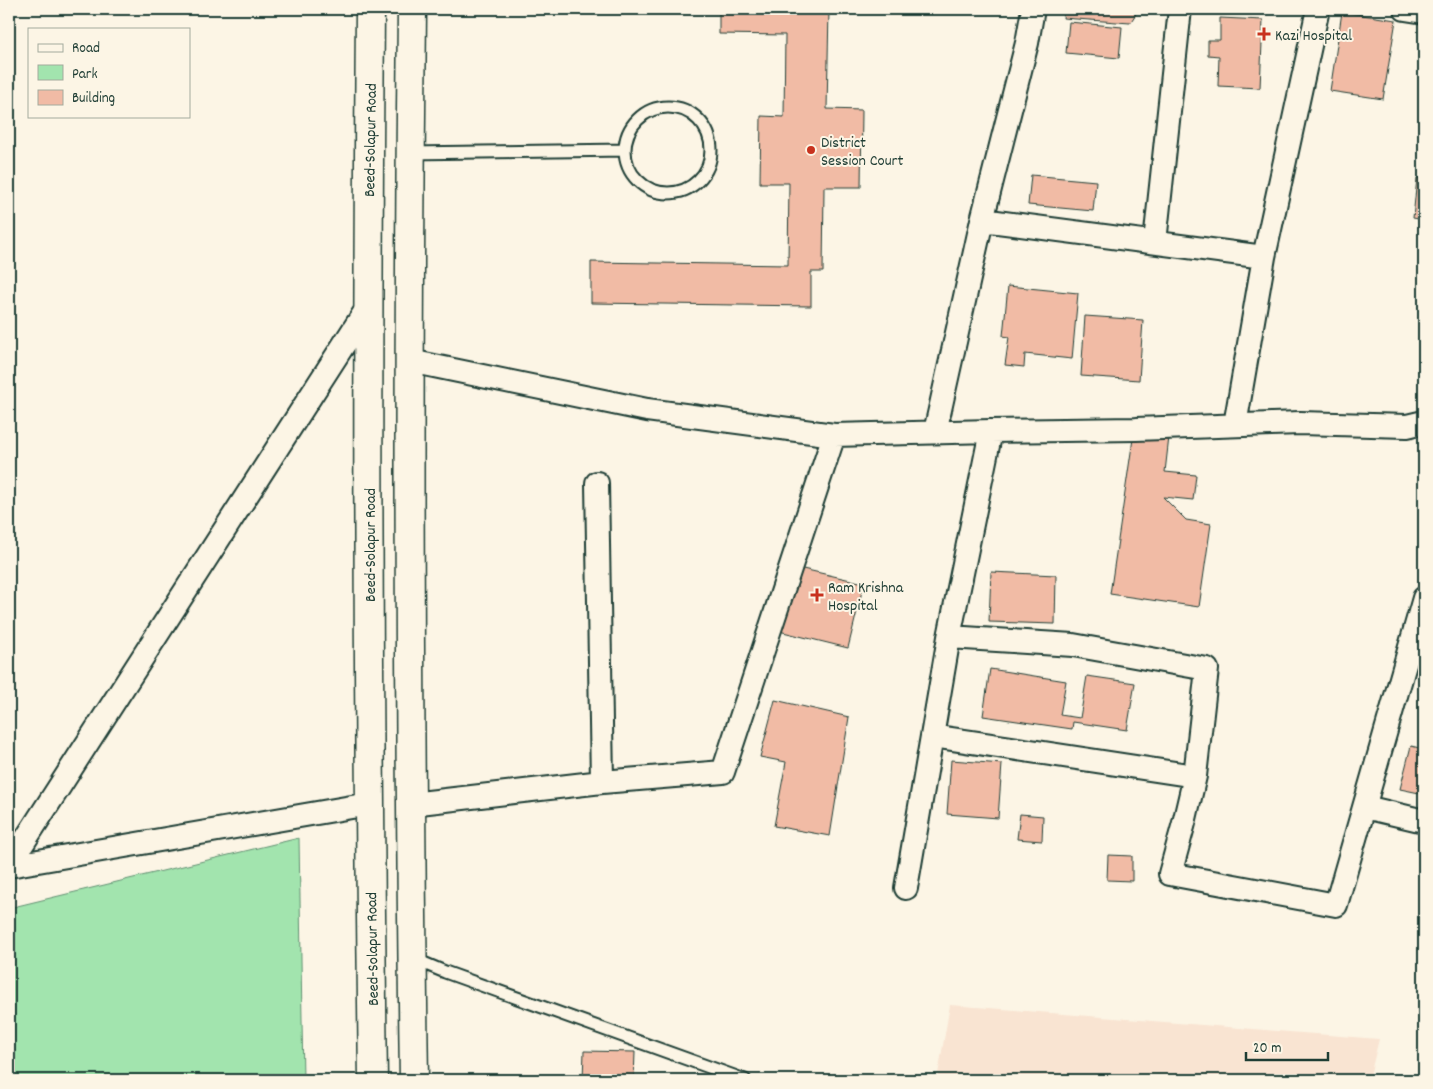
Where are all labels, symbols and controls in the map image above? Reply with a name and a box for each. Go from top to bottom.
place label: Kazi Hospital [1275,25,1352,48]
marker: Kazi Hospital [1257,27,1271,41]
legend [28,28,190,118]
text: Road [72,38,100,60]
text: Park [72,64,98,86]
street label: Beed-Solapur Road [359,83,384,197]
text: Building [72,88,115,110]
place label: District Session Court [821,132,904,173]
marker: District Session Court [805,144,817,156]
street label: Beed-Solapur Road [360,488,383,602]
place label: Ram Krishna Hospital [828,577,904,618]
marker: Ram Krishna Hospital [810,588,824,602]
street label: Beed-Solapur Road [361,892,386,1006]
scale bar [1246,1029,1328,1061]
text: 20 m [1253,1038,1281,1060]

